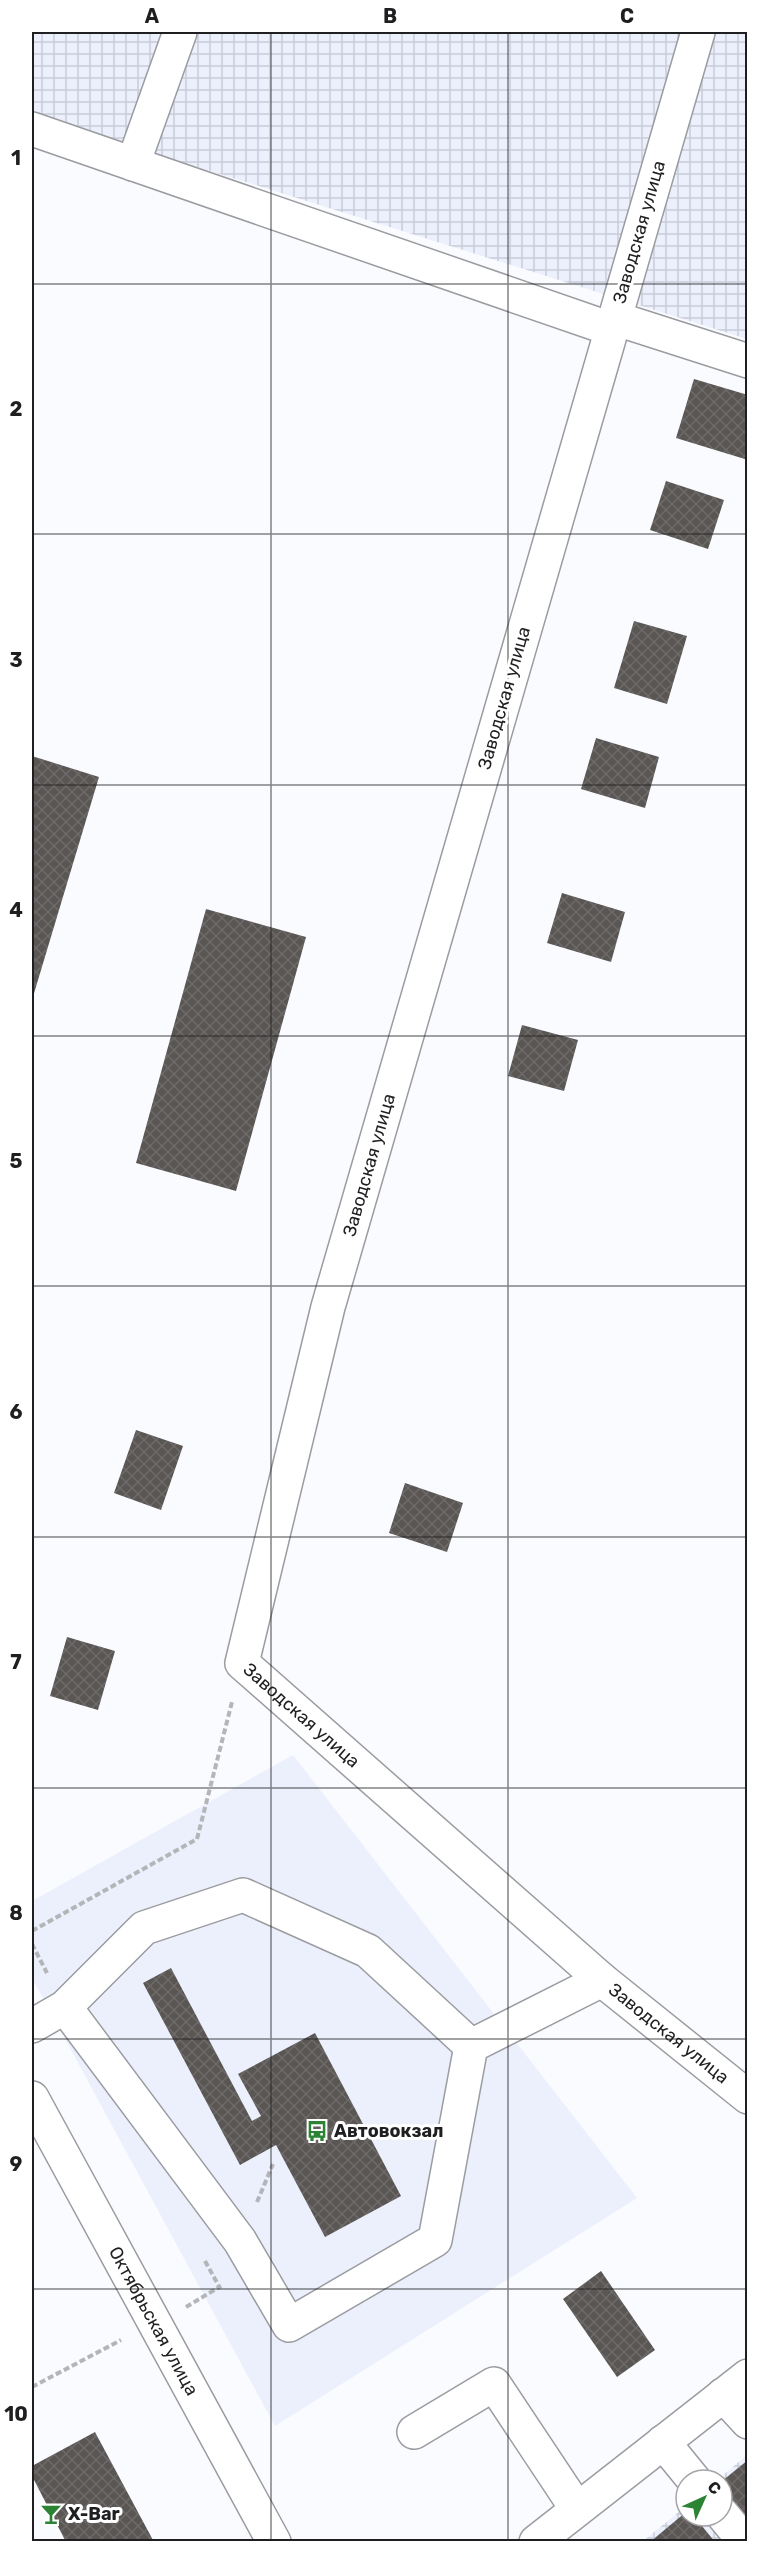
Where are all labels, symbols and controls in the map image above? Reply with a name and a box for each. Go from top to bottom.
text: A [145,4,160,28]
text: B [383,4,397,28]
text: C [620,4,634,28]
text: 1 [11,146,21,170]
street label: Заводская улица [608,158,670,306]
text: 2 [10,397,23,421]
street label: Заводская улица [473,624,535,772]
text: 3 [9,648,23,672]
text: 4 [9,898,23,922]
street label: Заводская улица [338,1091,400,1239]
text: 5 [10,1149,23,1173]
text: 6 [9,1400,23,1424]
text: 7 [10,1650,22,1674]
street label: Заводская улица [239,1658,364,1772]
text: 8 [9,1901,23,1925]
street label: Заводская улица [604,1979,733,2088]
bus stop icon: Автовокзал [305,2119,329,2143]
place label: Автовокзал [334,2120,443,2142]
text: 9 [10,2152,23,2176]
street label: Октябрьская улица [104,2243,203,2399]
text: 10 [4,2402,28,2426]
north arrow [674,2468,734,2528]
text: С [704,2477,725,2498]
bar icon: X-Bar [39,2502,63,2526]
place label: X-Bar [68,2503,120,2525]

